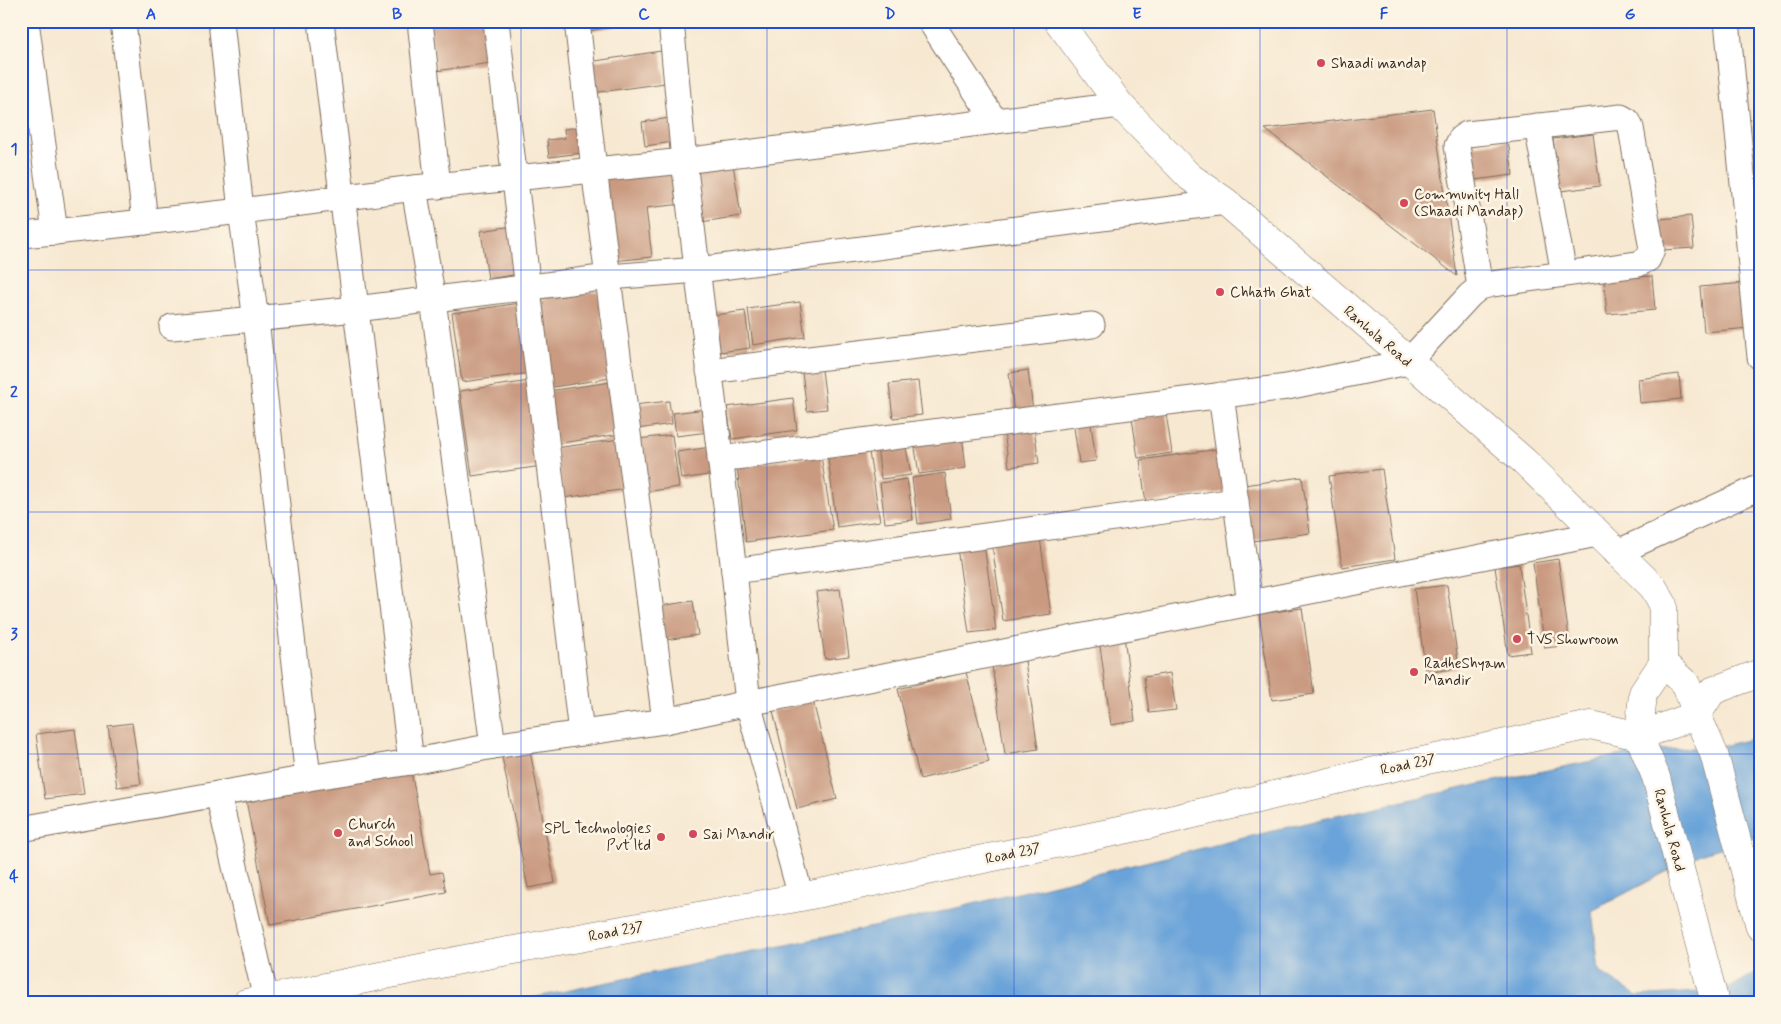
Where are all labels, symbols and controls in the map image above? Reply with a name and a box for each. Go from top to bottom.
text: A [146,4,156,25]
text: B [392,4,402,25]
text: C [638,4,650,25]
text: D [884,4,896,25]
text: E [1132,4,1142,25]
text: F [1380,4,1389,25]
text: G [1625,4,1636,25]
place label: Shaadi mandap [1331,54,1427,74]
marker: Shaadi mandap [1315,57,1327,69]
text: 1 [10,139,18,160]
place label: Community Hall (Shaadi Mandap) [1414,185,1523,222]
marker: Community Hall (Shaadi Mandap) [1398,197,1410,209]
place label: Chhath Ghat [1230,283,1312,303]
marker: Chhath Ghat [1214,286,1226,298]
street label: Ranhola Road [1339,301,1416,372]
text: 2 [10,382,18,403]
text: 3 [10,624,18,645]
place label: TVS Showroom [1527,630,1619,650]
marker: TVS Showroom [1511,633,1523,645]
place label: RadheShyam Mandir [1424,654,1506,691]
marker: RadheShyam Mandir [1408,666,1420,678]
street label: Road 237 [1379,749,1438,781]
street label: Ranhola Road [1648,787,1690,874]
place label: Church and School [348,815,414,852]
place label: SPL Technologies Pvt ltd [544,819,651,856]
place label: Sai Mandir [703,825,775,845]
marker: Church and School [332,827,344,839]
marker: Sai Mandir [687,828,699,840]
marker: SPL Technologies Pvt ltd [655,831,667,843]
street label: Road 237 [984,838,1043,870]
text: 4 [9,866,19,887]
street label: Road 237 [587,917,646,947]

